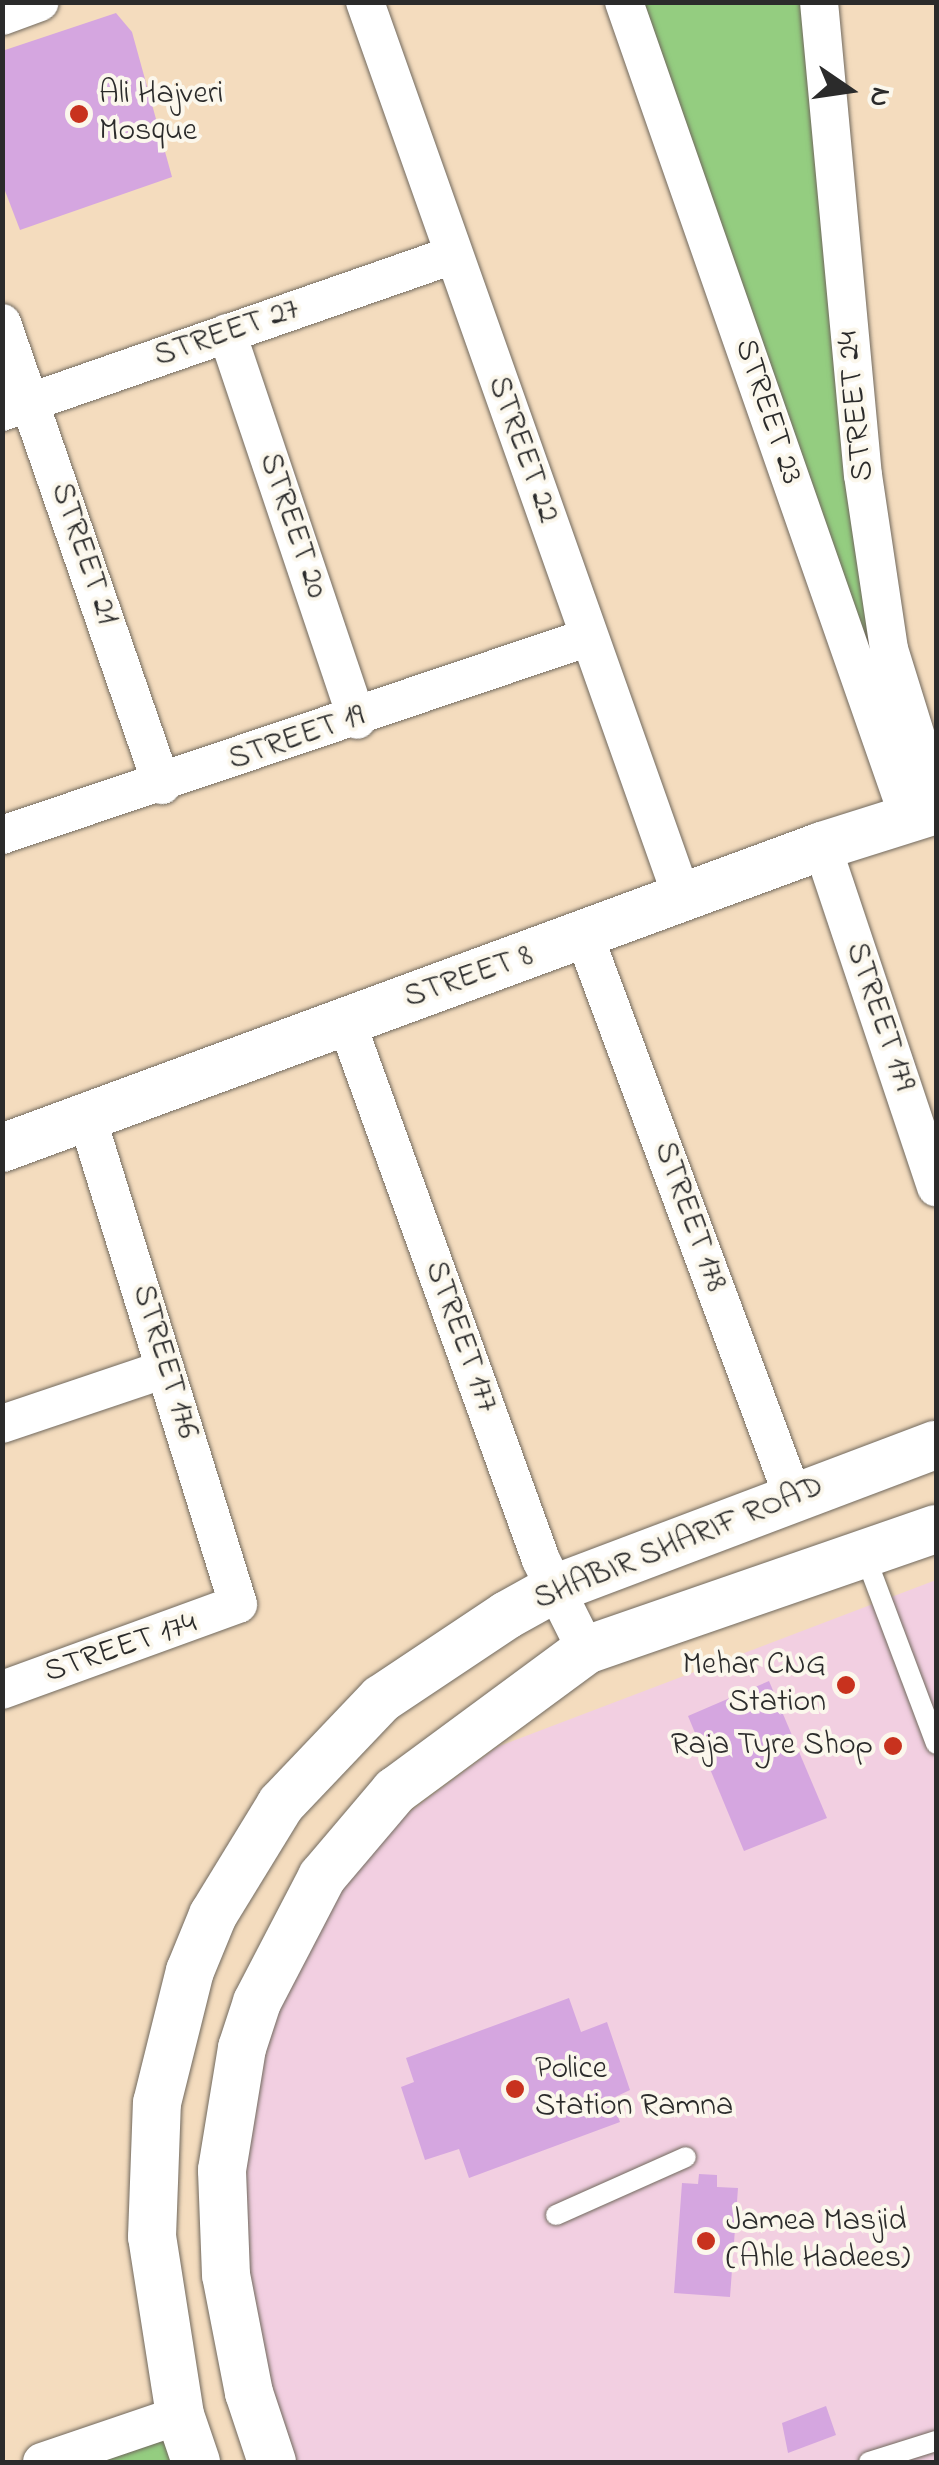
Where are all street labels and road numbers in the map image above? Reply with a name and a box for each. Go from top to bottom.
street label: STREET 27 [149,291,305,377]
street label: STREET 24 [830,329,884,483]
street label: STREET 23 [724,334,810,490]
street label: STREET 22 [478,371,566,529]
street label: STREET 20 [249,448,335,604]
street label: STREET 21 [41,478,125,630]
street label: STREET 19 [224,698,370,780]
street label: STREET 8 [400,938,538,1018]
street label: STREET 179 [836,938,922,1096]
street label: STREET 178 [644,1137,734,1297]
street label: STREET 177 [415,1256,505,1418]
street label: STREET 176 [122,1280,206,1444]
street label: SHABIR SHARIF ROAD [529,1468,829,1620]
street label: STREET 174 [40,1605,202,1693]

